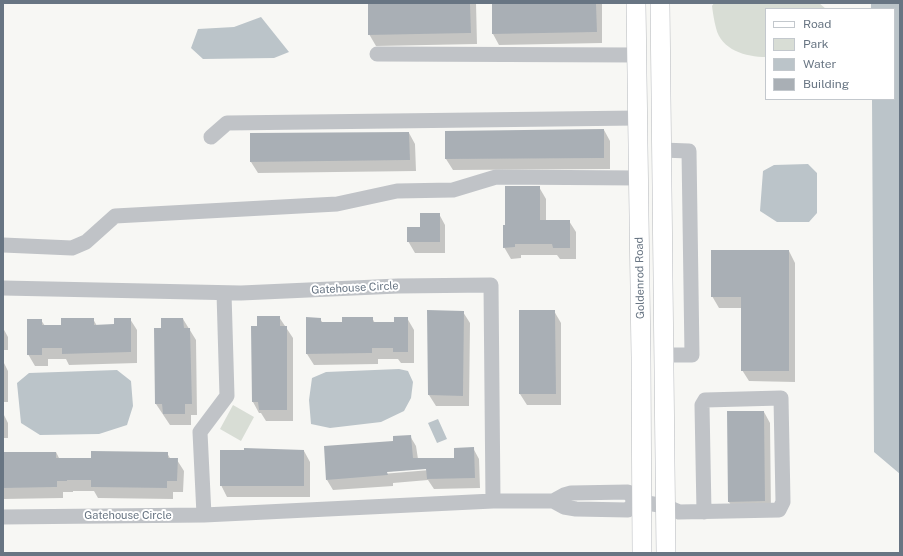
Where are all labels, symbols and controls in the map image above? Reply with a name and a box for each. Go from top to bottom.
legend [765,8,895,100]
text: Road [803,17,831,31]
text: Park [803,37,829,51]
text: Water [803,57,836,71]
text: Building [803,77,849,91]
street label: Goldenrod Road [633,237,647,319]
street label: Gatehouse Circle [311,279,399,297]
street label: Gatehouse Circle [84,509,172,523]

